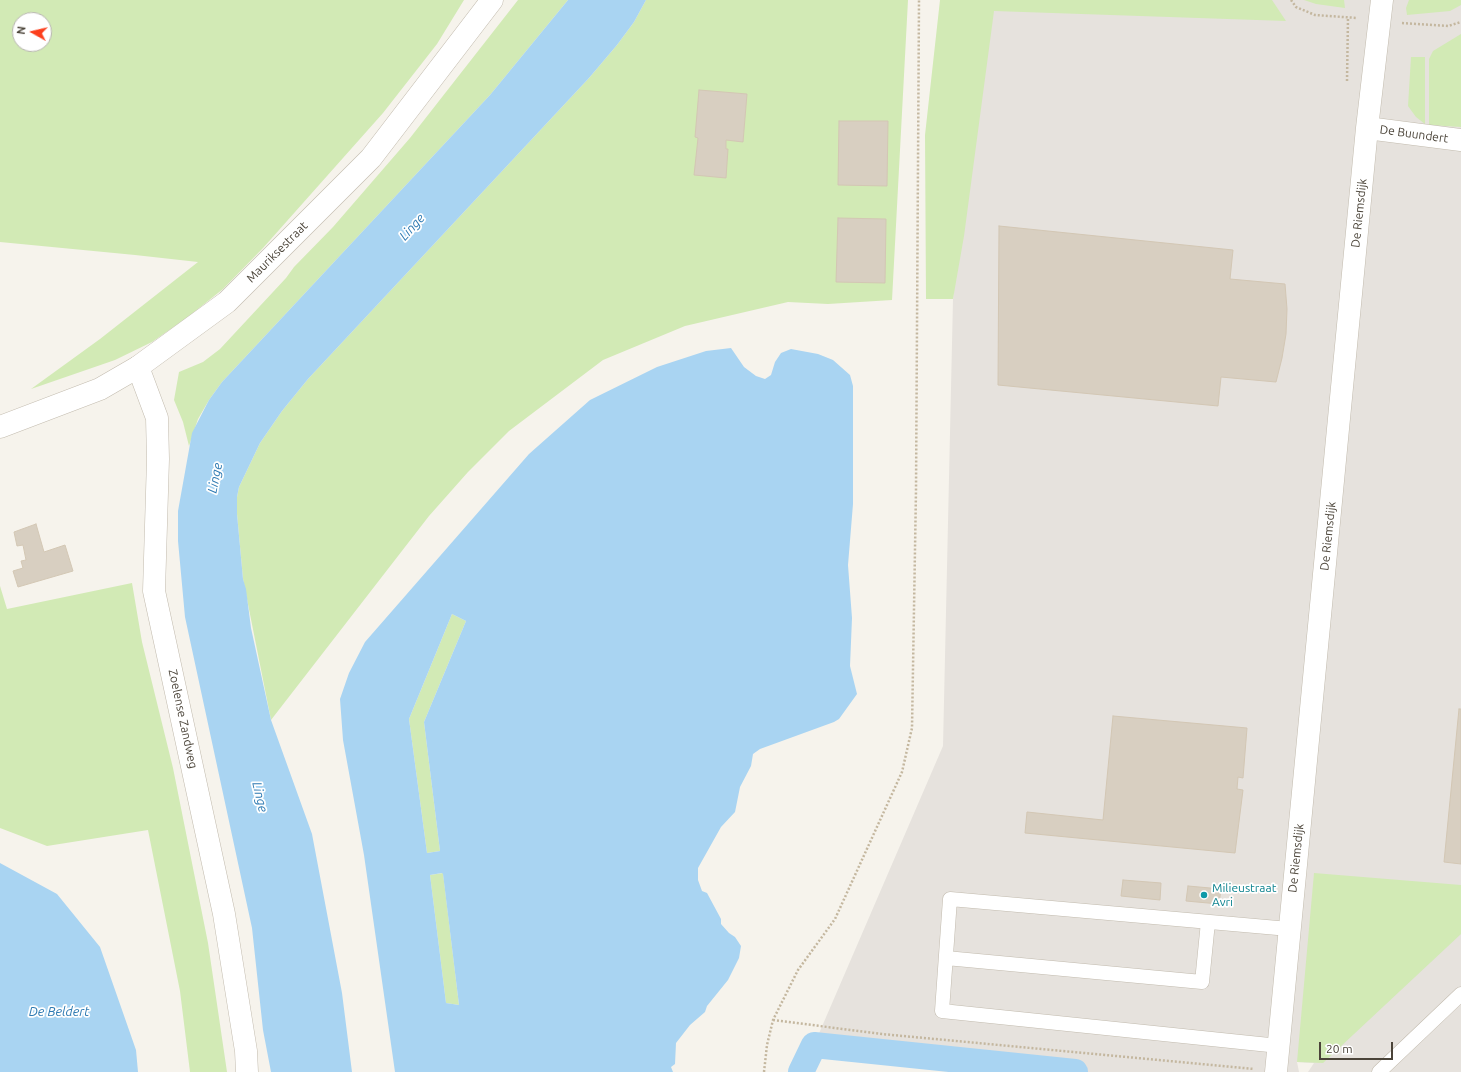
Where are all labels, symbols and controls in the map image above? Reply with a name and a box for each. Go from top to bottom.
north arrow [12,12,52,52]
text: N [15,26,28,35]
street label: De Buundert [1379,122,1449,146]
street label: De Riemsdijk [1348,178,1370,248]
water label: Linge [396,210,428,244]
street label: Mauriksestraat [244,219,310,285]
water label: Linge [204,462,226,494]
street label: De Riemsdijk [1317,501,1339,571]
street label: Zoelense Zandweg [165,668,201,770]
water label: Linge [249,780,271,814]
street label: De Riemsdijk [1285,823,1307,893]
place label: Milieustraat Avri [1212,881,1276,909]
marker: Milieustraat Avri [1199,890,1209,900]
water label: De Beldert [29,1004,89,1020]
scale bar [1321,1034,1395,1060]
text: 20 m [1326,1042,1353,1055]

